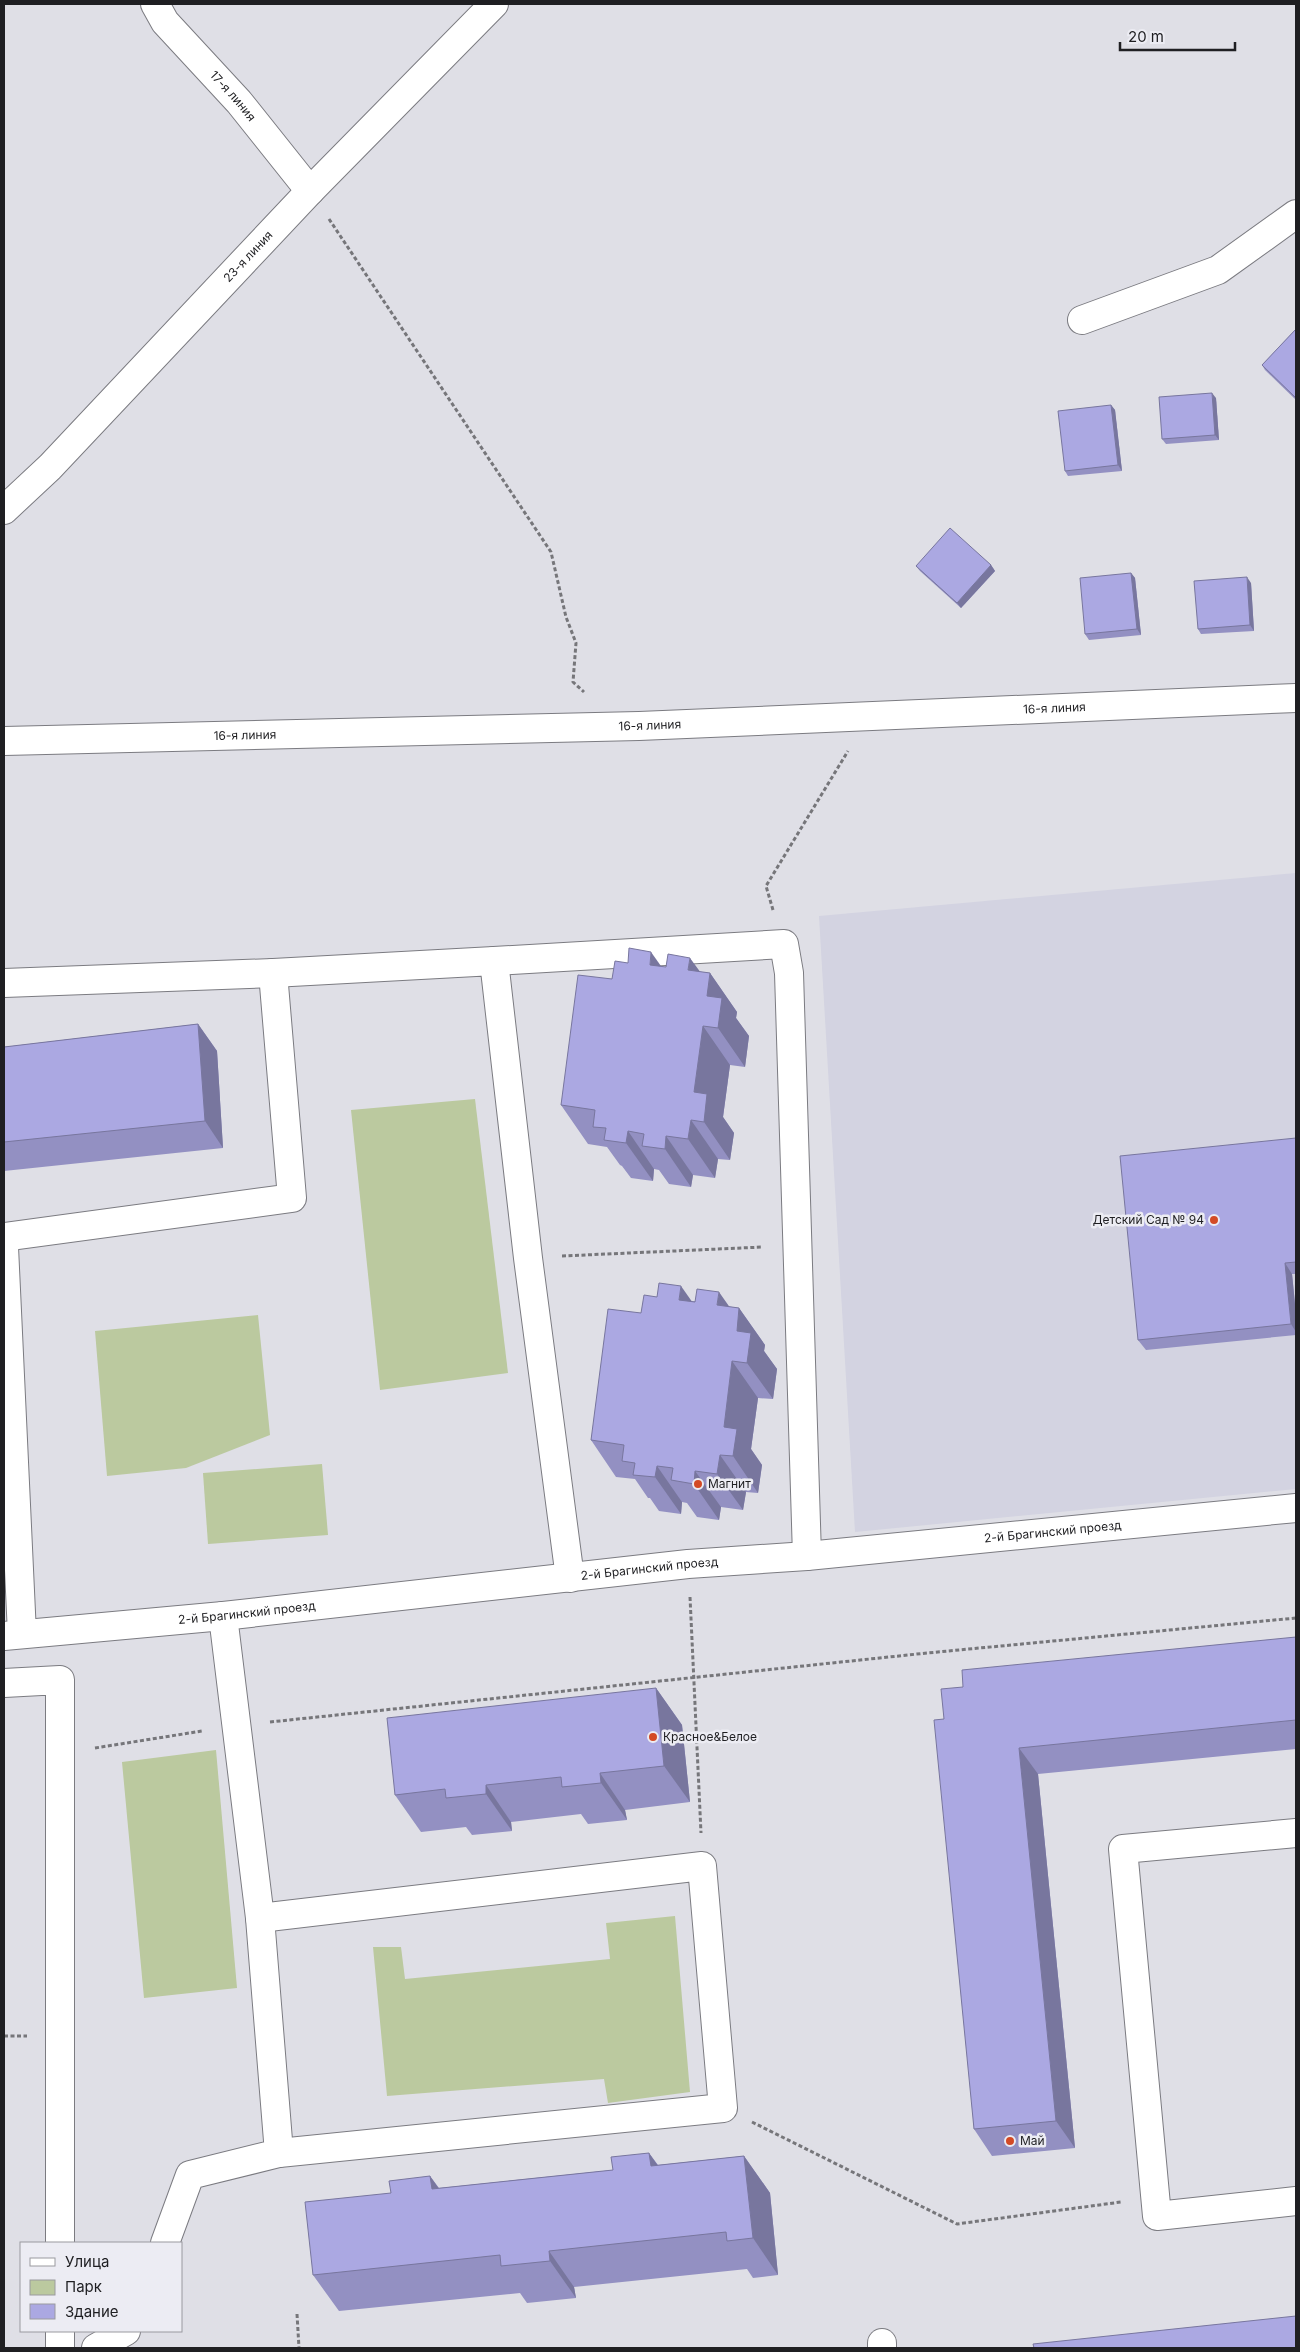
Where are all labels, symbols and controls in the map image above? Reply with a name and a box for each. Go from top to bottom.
scale bar [1120,20,1235,52]
text: 20 m [1128,27,1164,46]
street label: 17-я линия [207,67,259,124]
street label: 23-я линия [220,227,276,285]
street label: 16-я линия [1023,699,1086,717]
street label: 16-я линия [618,716,681,733]
street label: 16-я линия [213,727,276,743]
place label: Детский Сад № 94 [1093,1212,1204,1227]
marker: Детский Сад № 94 [1208,1214,1220,1226]
place label: Магнит [708,1476,751,1491]
marker: Магнит [692,1478,704,1490]
street label: 2-й Брагинский проезд [983,1517,1123,1546]
street label: 2-й Брагинский проезд [580,1554,719,1583]
street label: 2-й Брагинский проезд [178,1598,317,1627]
place label: Красное&Белое [663,1729,757,1744]
marker: Красное&Белое [647,1731,659,1743]
place label: Май [1020,2133,1045,2148]
marker: Май [1004,2135,1016,2147]
legend [20,2242,182,2332]
text: Улица [65,2252,109,2271]
text: Парк [65,2277,102,2296]
text: Здание [65,2302,119,2321]

